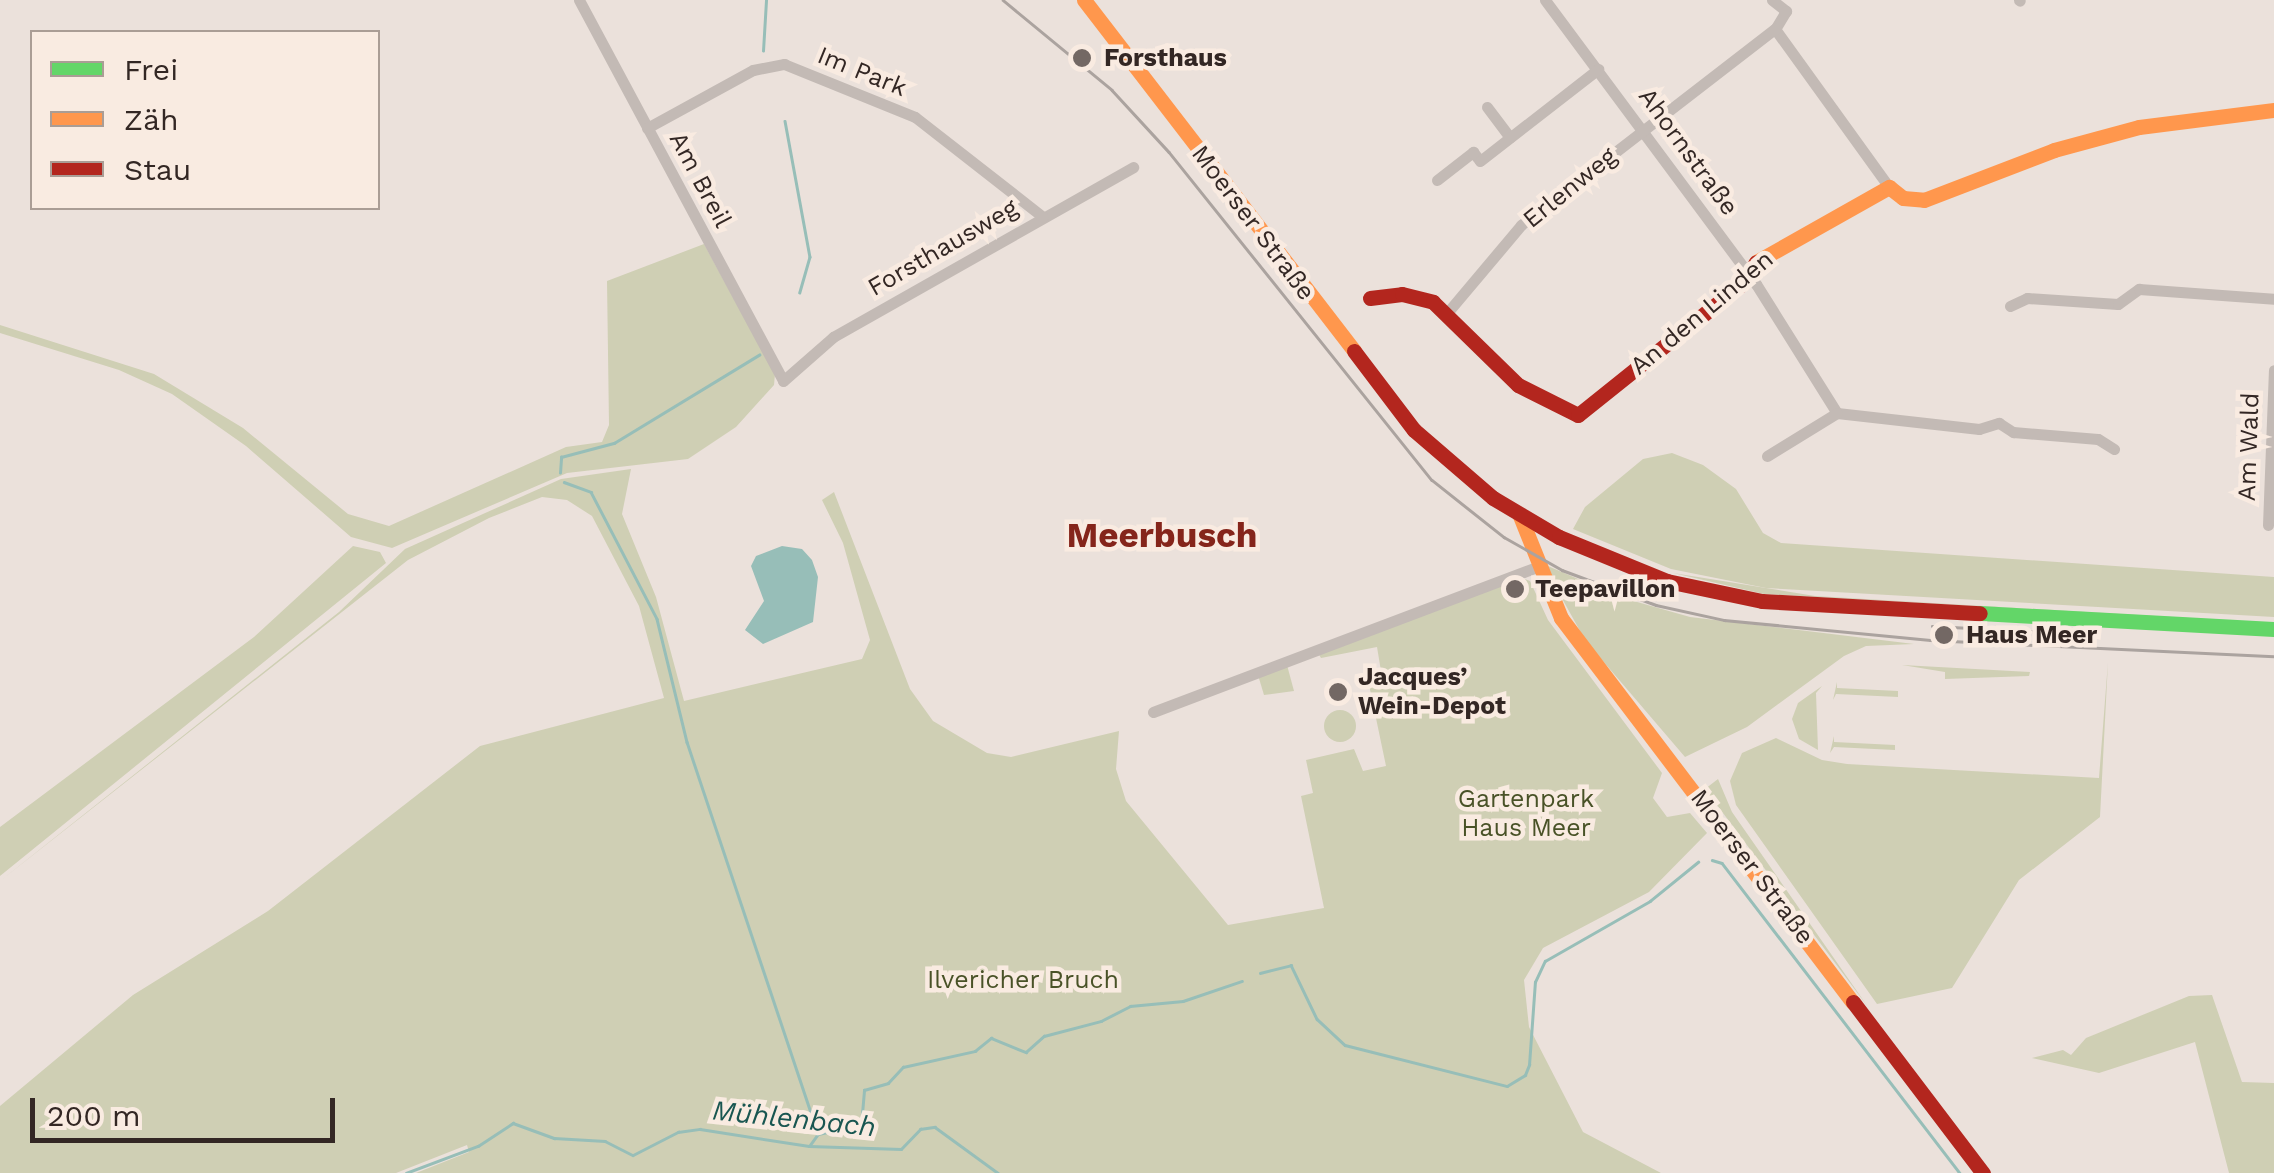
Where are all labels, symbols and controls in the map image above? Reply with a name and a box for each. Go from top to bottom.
legend [30,30,380,210]
street label: Im Park [813,41,911,103]
place label: Forsthaus [1104,43,1227,73]
marker: Forsthaus [1069,45,1095,71]
text: Frei [124,52,178,87]
street label: Ahornstraße [1632,82,1744,222]
text: Zäh [124,102,178,137]
street label: Am Breil [662,127,738,233]
street label: Moerser Straße [1185,139,1321,307]
street label: Erlenweg [1517,141,1623,235]
text: Stau [124,152,191,187]
street label: Forsthausweg [863,193,1023,303]
street label: An den Linden [1624,245,1780,381]
street label: Am Wald [2232,392,2266,502]
district label: Meerbusch [1066,514,1258,556]
place label: Teepavillon [1535,574,1676,604]
marker: Teepavillon [1504,578,1526,600]
place label: Haus Meer [1966,620,2097,650]
marker: Haus Meer [1931,622,1957,648]
place label: Jacques’ Wein-Depot [1358,663,1506,722]
marker: Jacques’ Wein-Depot [1327,681,1349,703]
street label: Moerser Straße [1684,783,1820,951]
park label: Gartenpark Haus Meer [1458,785,1594,844]
park label: Ilvericher Bruch [927,965,1119,995]
scale bar [35,1078,340,1140]
water label: Mühlenbach [711,1094,877,1144]
text: 200 m [47,1098,141,1133]

